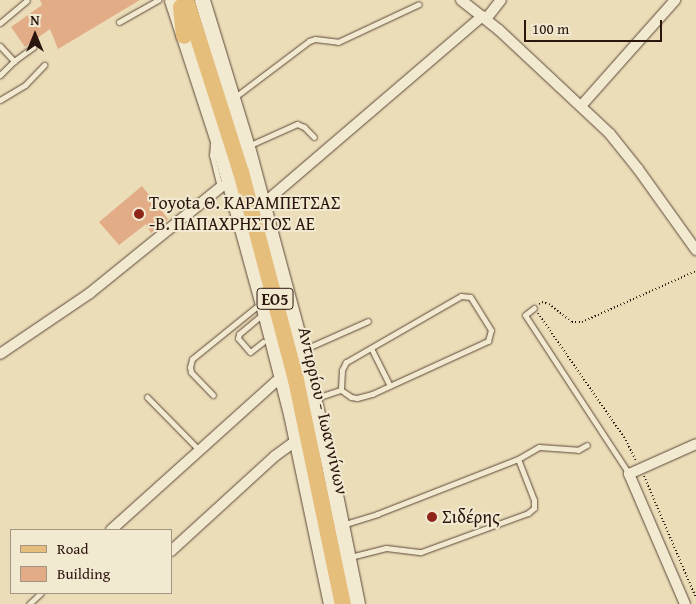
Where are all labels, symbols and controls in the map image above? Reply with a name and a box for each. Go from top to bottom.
north arrow [10,10,60,60]
text: N [30,10,40,30]
scale bar [526,10,664,42]
text: 100 m [532,18,569,39]
place label: Toyota Θ. ΚΑΡΑΜΠΕΤΣΑΣ -Β. ΠΑΠΑΧΡΗΣΤΟΣ ΑΕ [149,193,340,235]
marker: Toyota Θ. ΚΑΡΑΜΠΕΤΣΑΣ -Β. ΠΑΠΑΧΡΗΣΤΟΣ ΑΕ [133,208,145,220]
road number: ΕΟ5 [256,286,294,312]
street label: Αντιρρίου - Ιωαννίνων [293,325,353,497]
place label: Σιδέρης [442,506,500,528]
marker: Σιδέρης [426,511,438,523]
legend [10,529,172,594]
text: Road [57,538,88,559]
text: Building [57,563,110,584]

